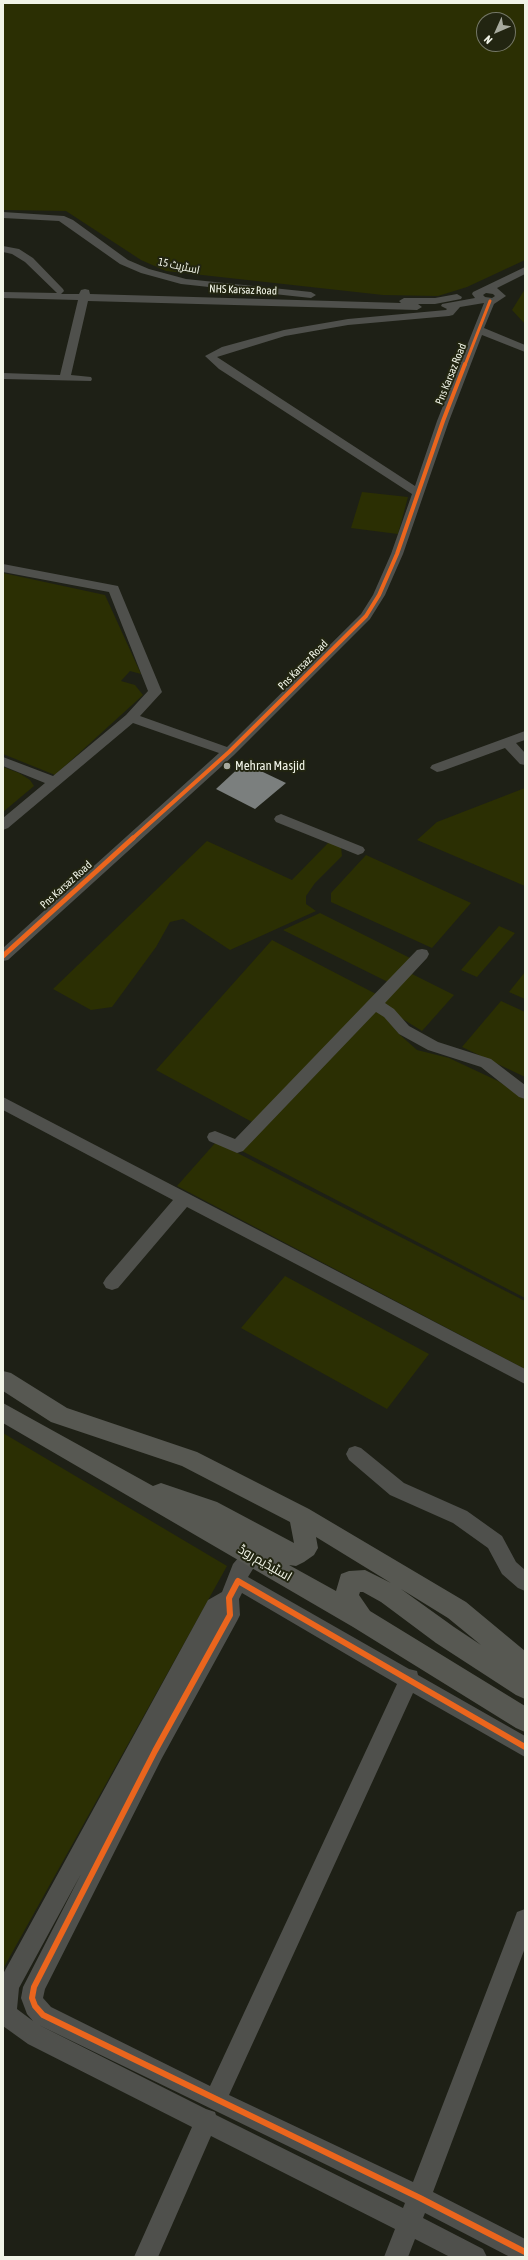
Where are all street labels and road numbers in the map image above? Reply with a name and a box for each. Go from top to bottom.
street label: اسٹریٹ 15 [157,255,201,277]
street label: NHS Karsaz Road [209,282,277,298]
street label: Pns Karsaz Road [433,341,469,407]
street label: Pns Karsaz Road [275,637,331,693]
street label: Pns Karsaz Road [37,858,95,912]
street label: اسٹیڈیم روڈ [235,1541,295,1585]

